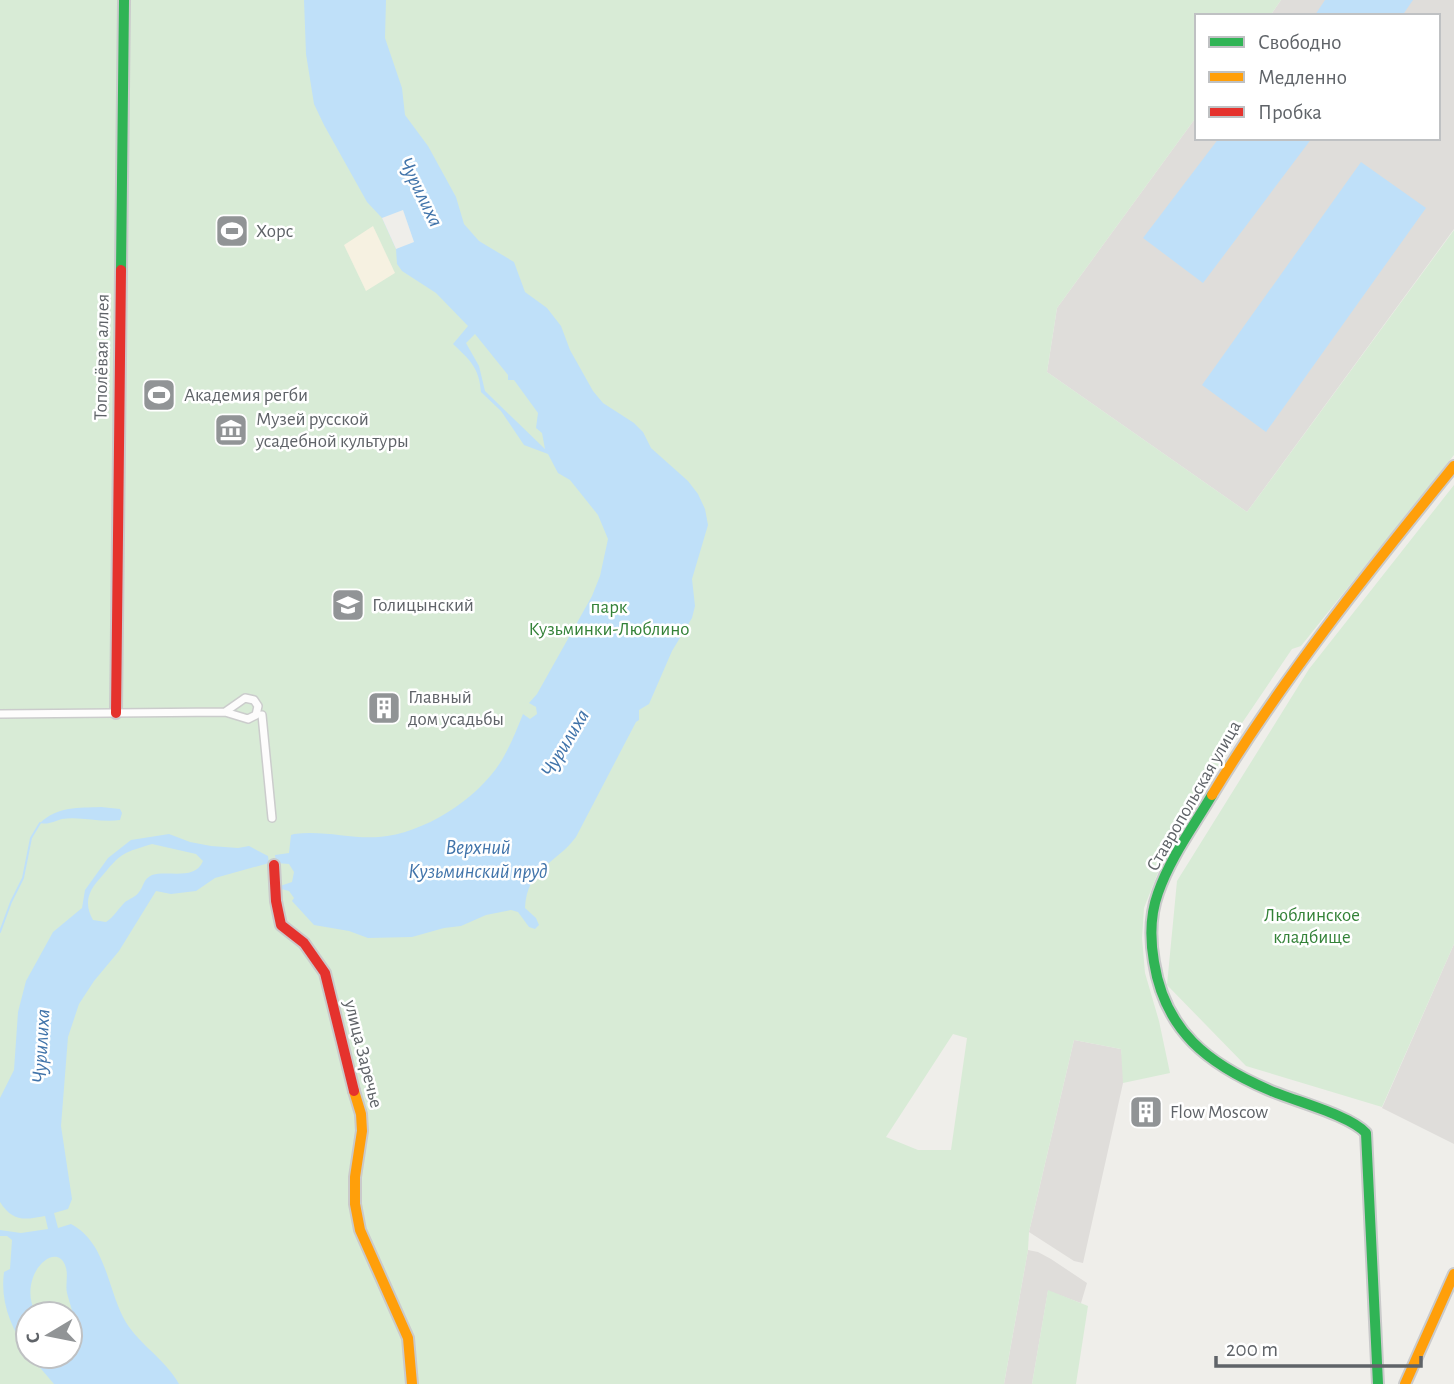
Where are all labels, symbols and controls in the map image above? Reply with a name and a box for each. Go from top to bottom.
legend [1195,14,1440,140]
text: Свободно [1258,32,1342,53]
text: Медленно [1258,67,1347,88]
text: Пробка [1258,102,1322,123]
water label: Чурилиха [394,154,447,231]
sports icon: Хорс [213,212,251,250]
place label: Хорс [256,222,293,241]
street label: Тополёвая аллея [91,294,113,420]
sports icon: Академия регби [140,376,178,414]
place label: Академия регби [184,386,308,405]
place label: Музей русской усадебной культуры [255,410,409,451]
museum icon: Музей русской усадебной культуры [212,411,250,449]
school or university icon: Голицынский [329,586,367,624]
place label: Голицынский [372,596,474,615]
park label: парк Кузьминки-Люблино [528,598,690,639]
place label: Главный дом усадьбы [408,688,504,729]
building icon: Главный дом усадьбы [365,689,403,727]
water label: Чурилиха [537,706,594,781]
street label: Ставропольская улица [1143,717,1245,875]
water label: Верхний Кузьминский пруд [408,837,548,883]
park label: Люблинское кладбище [1264,906,1360,947]
street label: улица Заречье [340,997,386,1110]
water label: Чурилиха [29,1008,54,1084]
building icon: Flow Moscow [1127,1093,1165,1131]
place label: Flow Moscow [1170,1103,1268,1122]
north arrow [14,1300,84,1370]
scale bar [1216,1324,1421,1368]
text: С [23,1331,44,1345]
text: 200 m [1226,1339,1278,1360]

